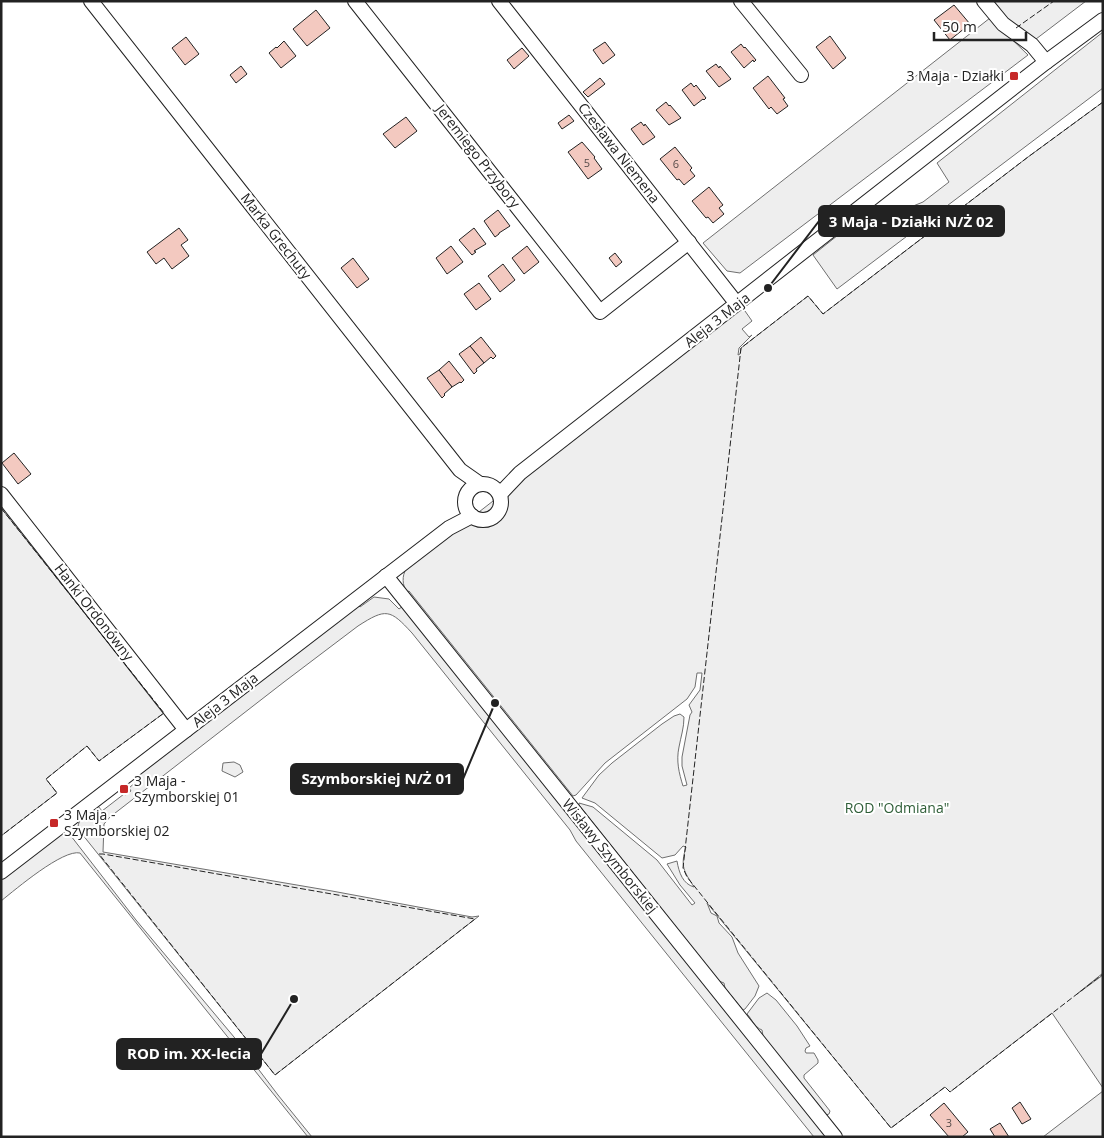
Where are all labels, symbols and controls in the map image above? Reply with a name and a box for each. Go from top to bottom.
scale bar [934,10,1026,42]
text: 50 m [942,16,977,36]
place label: 3 Maja - Działki [906,66,1004,85]
marker: 3 Maja - Działki [1008,70,1020,82]
street label: Jeremiego Przybory [431,98,525,212]
street label: Czesława Niemena [574,99,665,207]
house number: 5 [584,155,590,170]
house number: 6 [673,156,679,171]
street label: Marka Grechuty [237,189,317,283]
callout: 3 Maja - Działki N/Ż 02 [819,206,1004,236]
text: 3 Maja - Działki N/Ż 02 [829,211,994,231]
street label: Aleja 3 Maja [680,288,753,351]
street label: Hanki Ordonówny [50,559,139,665]
street label: Aleja 3 Maja [188,668,261,731]
callout: Szymborskiej N/Ż 01 [291,764,463,794]
text: Szymborskiej N/Ż 01 [301,768,453,788]
place label: 3 Maja - Szymborskiej 01 [134,771,240,806]
marker: 3 Maja - Szymborskiej 01 [118,783,130,795]
street label: Wisławy Szymborskiej [558,795,662,917]
park label: ROD "Odmiana" [845,798,949,817]
place label: 3 Maja - Szymborskiej 02 [64,805,170,840]
marker: 3 Maja - Szymborskiej 02 [48,817,60,829]
callout: ROD im. XX-lecia [117,1039,261,1069]
text: ROD im. XX-lecia [127,1043,251,1063]
house number: 3 [946,1115,952,1130]

